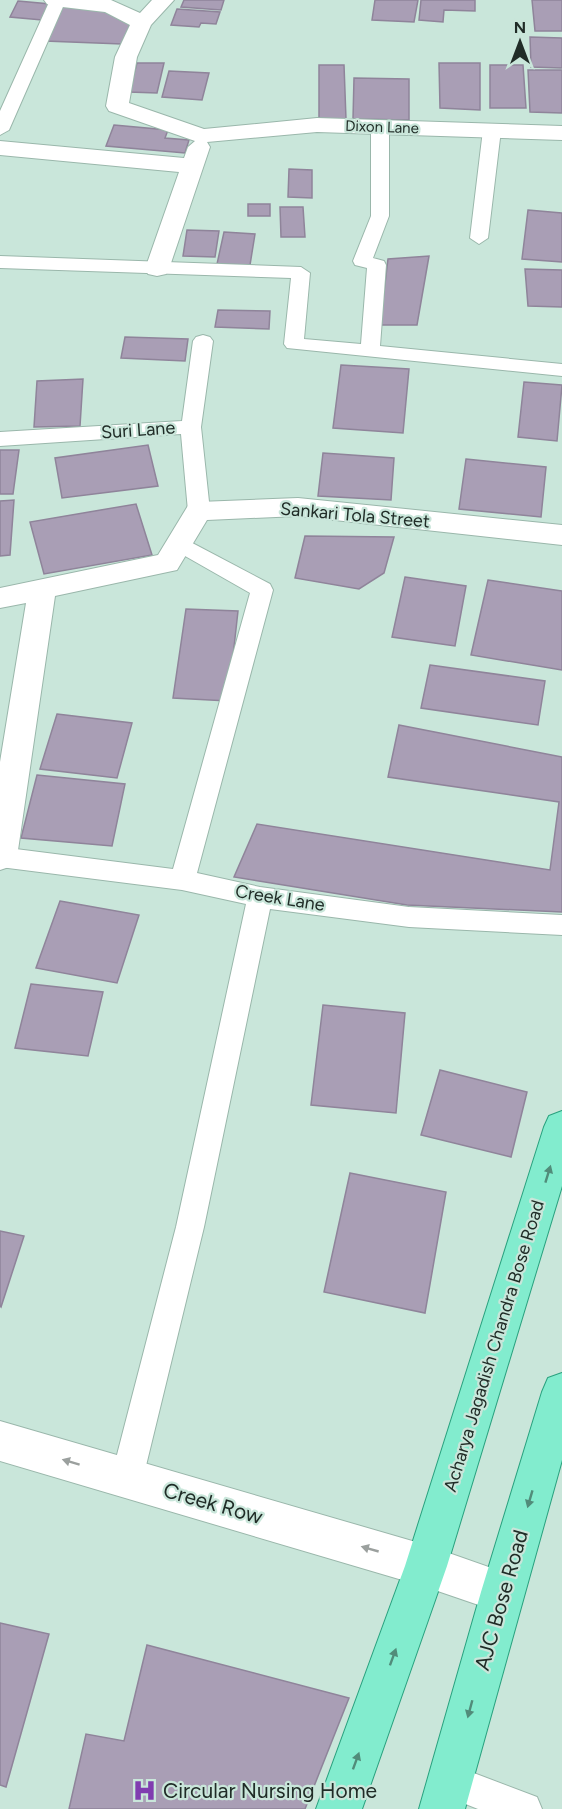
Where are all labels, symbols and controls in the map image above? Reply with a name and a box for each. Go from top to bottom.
north arrow [490,12,550,72]
text: N [514,18,526,37]
street label: Dixon Lane [345,117,419,137]
street label: Suri Lane [100,416,176,444]
street label: Sankari Tola Street [279,498,431,533]
street label: Creek Lane [234,880,326,916]
one-way arrow [544,1165,553,1183]
street label: Acharya Jagadish Chandra Bose Road [439,1198,549,1494]
one-way arrow [62,1457,80,1466]
street label: Creek Row [161,1477,266,1529]
one-way arrow [525,1491,534,1509]
street label: AJC Bose Road [469,1527,533,1673]
one-way arrow [361,1544,379,1553]
one-way arrow [389,1648,399,1666]
one-way arrow [465,1701,474,1719]
one-way arrow [352,1751,362,1769]
hospital icon: Circular Nursing Home [132,1777,158,1803]
place label: Circular Nursing Home [163,1778,377,1803]

